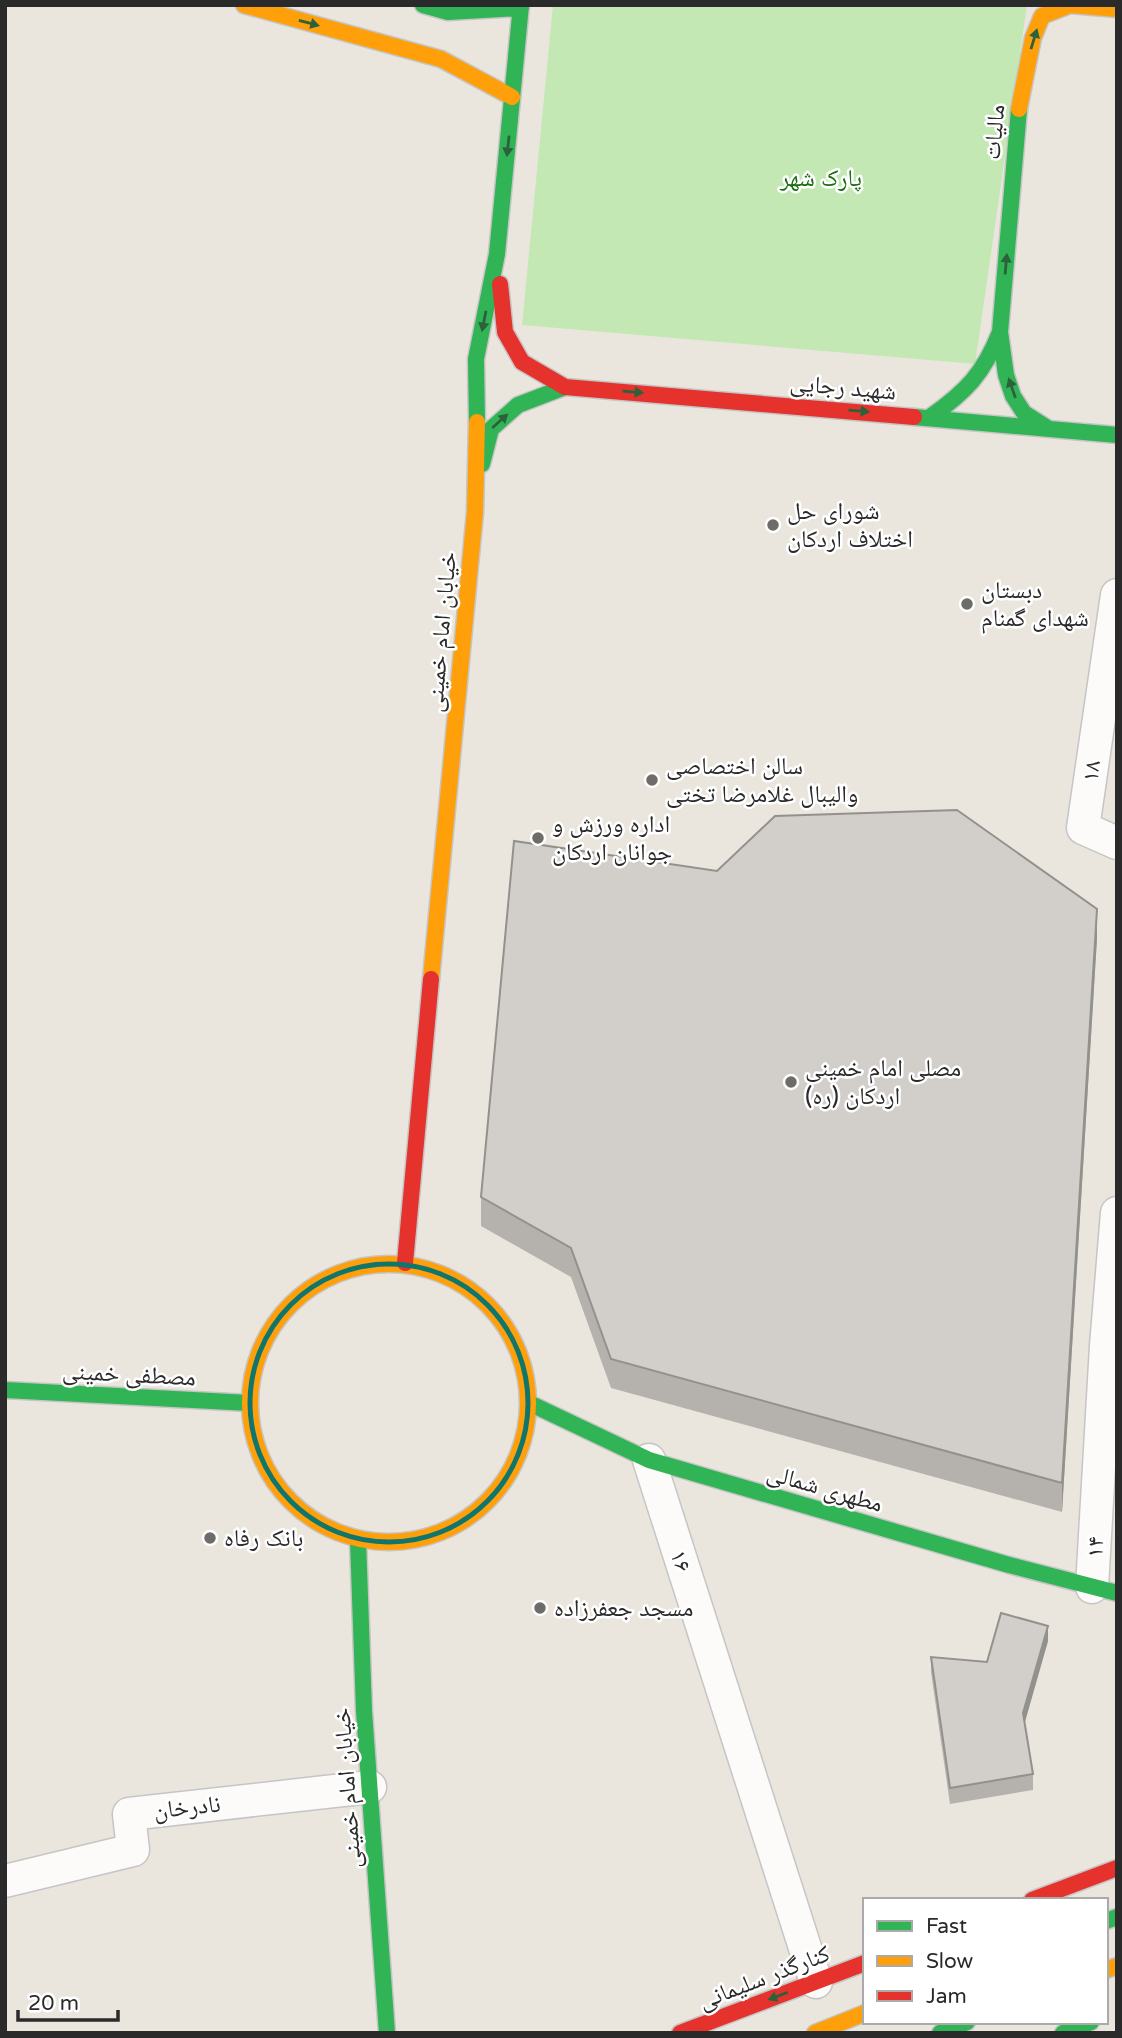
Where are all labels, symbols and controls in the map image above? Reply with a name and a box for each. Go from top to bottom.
one-way arrow [299,18,321,29]
one-way arrow [1029,28,1040,49]
street label: مالیات [978,103,1011,161]
one-way arrow [502,136,513,158]
park label: پارک شهر [779,164,862,193]
one-way arrow [1001,253,1012,275]
one-way arrow [478,310,489,332]
street label: شهید رجایی [789,368,897,407]
one-way arrow [1006,377,1017,398]
one-way arrow [622,387,644,398]
one-way arrow [849,406,871,417]
one-way arrow [491,413,509,429]
place label: شورای حل اختلاف اردکان [787,497,913,554]
marker: شورای حل اختلاف اردکان [765,517,781,533]
street label: خیابان امام خمینی [420,551,464,714]
place label: دبستان شهدای گمنام [981,576,1089,634]
marker: دبستان شهدای گمنام [959,596,975,612]
place label: سالن اختصاصی والیبال غلامرضا تختی [666,752,858,809]
street label: ۱۸ [1076,758,1107,784]
marker: سالن اختصاصی والیبال غلامرضا تختی [644,772,660,788]
place label: اداره ورزش و جوانان اردکان [552,810,672,867]
marker: اداره ورزش و جوانان اردکان [530,830,546,846]
place label: مصلی امام خمینی (ره) اردکان [805,1054,961,1111]
marker: مصلی امام خمینی (ره) اردکان [783,1074,799,1090]
street label: مصطفی خمینی [61,1357,197,1392]
street label: مطهری شمالی [764,1458,886,1519]
place label: بانک رفاه [224,1524,303,1553]
marker: بانک رفاه [202,1530,218,1546]
street label: ۱۴ [1080,1536,1111,1559]
street label: ۱۶ [663,1546,698,1576]
place label: مسجد جعفرزاده [554,1594,693,1623]
marker: مسجد جعفرزاده [532,1600,548,1616]
street label: خیابان امام خمینی [327,1707,369,1869]
street label: نادرخان [152,1790,222,1825]
legend [863,1898,1108,2024]
text: Fast [926,1914,967,1939]
street label: کنارگذر سلیمانی [694,1939,834,2016]
text: Slow [926,1949,974,1974]
scale bar [18,1979,117,2023]
text: Jam [926,1984,967,2009]
text: 20 m [28,1991,79,2016]
one-way arrow [767,1991,788,2002]

